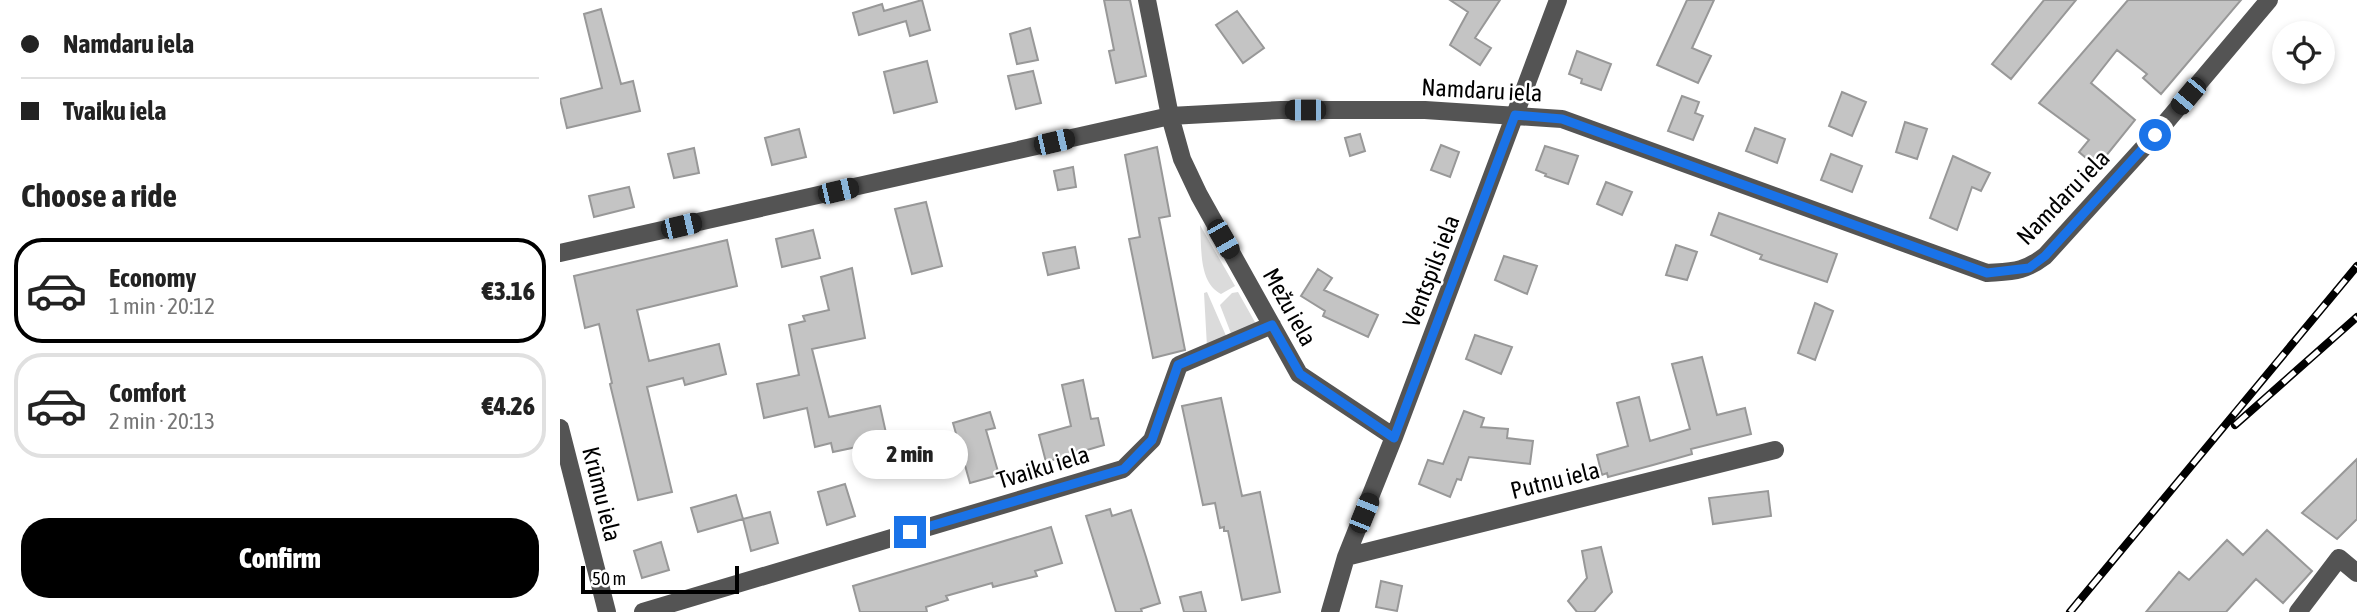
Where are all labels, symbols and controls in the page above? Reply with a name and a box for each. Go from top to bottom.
map controls [2272,21,2335,84]
button: locate [2272,21,2335,84]
text: Namdaru iela [63,29,194,59]
street label: Namdaru iela [1421,73,1543,107]
car [2167,73,2210,119]
text: Tvaiku iela [63,96,166,126]
car [1285,100,1327,121]
route start [2139,119,2171,151]
car [1032,127,1077,157]
street label: Namdaru iela [2011,144,2115,250]
car [816,176,861,206]
text: Choose a ride [21,177,177,214]
car [659,211,704,241]
street label: Ventspils iela [1397,211,1465,331]
car [1204,216,1243,262]
icon: car [25,259,88,322]
text: Economy [109,263,196,293]
street label: Mežu iela [1258,264,1322,350]
text: €3.16 [482,276,535,306]
text: 1 min · 20:12 [109,293,215,319]
icon: car [25,374,88,437]
text: Comfort [109,378,186,408]
text: €4.26 [482,391,535,421]
text: 2 min · 20:13 [109,408,215,434]
callout: 2 min [852,430,968,480]
street label: Tvaiku iela [993,440,1093,494]
text: 2 min [887,441,933,467]
street label: Krūmu iela [577,444,627,544]
street label: Putnu iela [1508,456,1602,504]
car [1347,490,1382,536]
route end [894,516,926,548]
button: Confirm [21,518,539,598]
scale bar [581,563,738,595]
text: 50 m [592,567,626,589]

